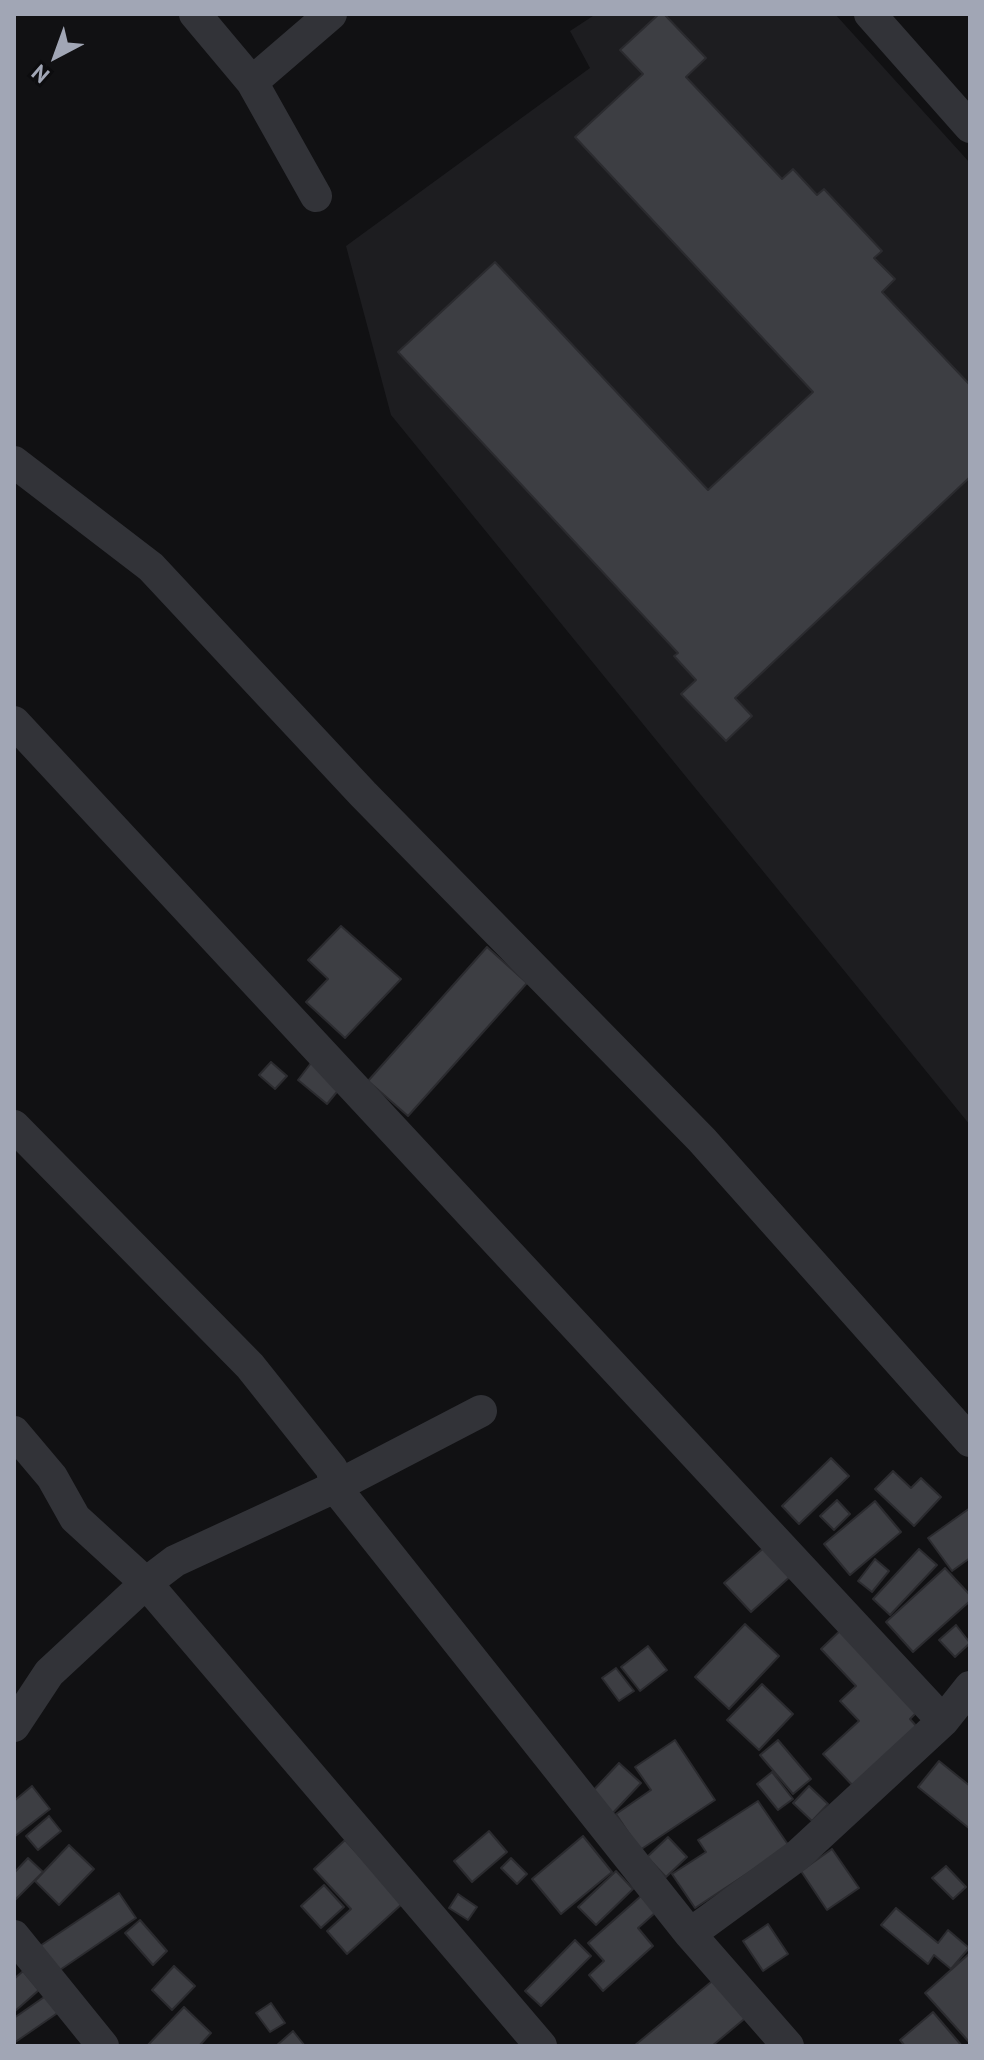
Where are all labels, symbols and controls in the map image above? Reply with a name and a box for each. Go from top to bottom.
north arrow [16,16,96,96]
text: N [26,59,55,89]

